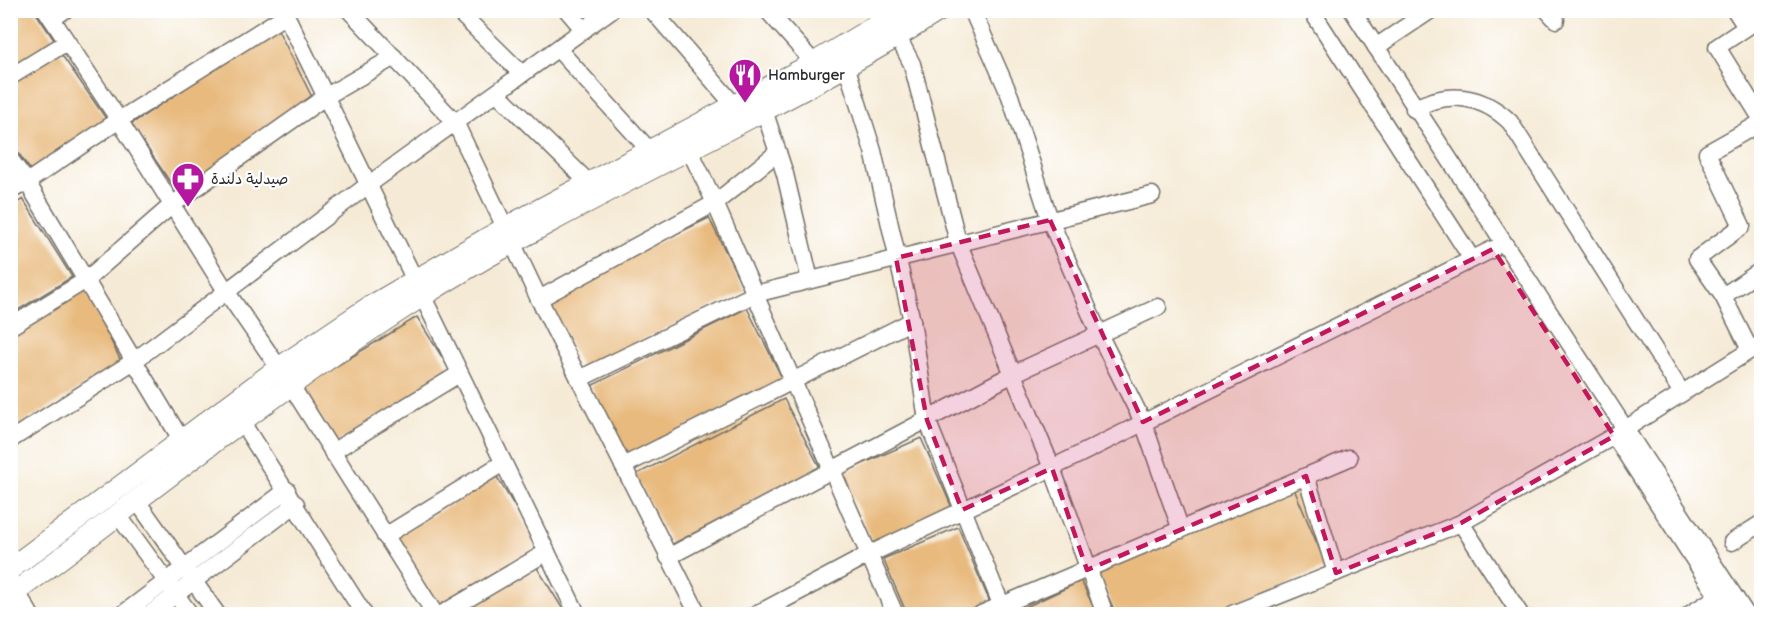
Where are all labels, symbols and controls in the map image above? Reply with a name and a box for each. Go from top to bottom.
restaurant icon: Hamburger [727,57,763,104]
place label: Hamburger [768,66,845,85]
pharmacy icon: صيدلية دلندة [170,161,206,208]
place label: صيدلية دلندة [211,170,288,189]

